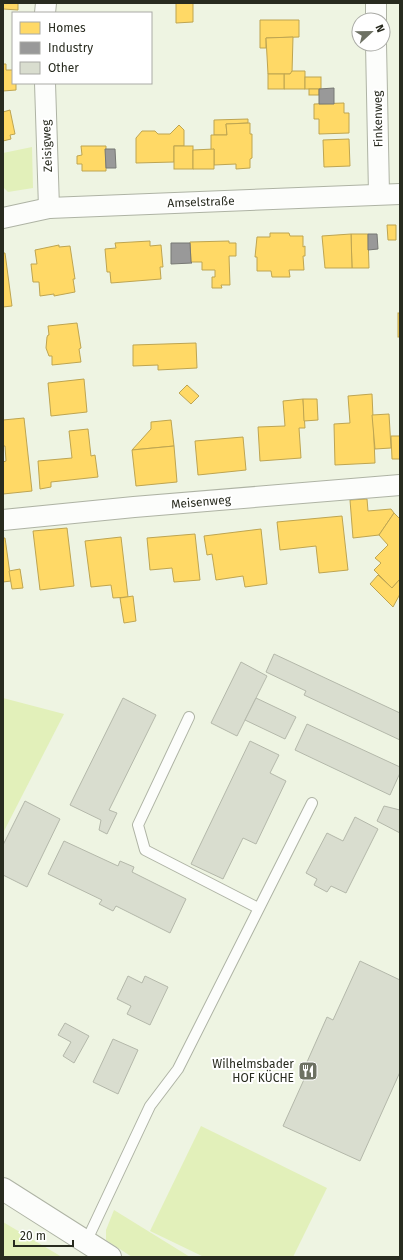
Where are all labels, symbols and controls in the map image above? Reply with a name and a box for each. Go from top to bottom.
legend [12,12,152,84]
north arrow [351,12,391,52]
text: Homes [48,21,86,35]
text: N [372,23,387,34]
text: Industry [48,41,93,55]
text: Other [48,61,79,75]
street label: Finkenweg [370,90,385,148]
street label: Zeisigweg [39,119,55,173]
street label: Amselstraße [167,194,235,210]
street label: Meisenweg [171,492,232,512]
place label: Wilhelmsbader HOF KÜCHE [212,1057,294,1085]
restaurant icon: Wilhelmsbader HOF KÜCHE [297,1060,319,1082]
scale bar [14,1222,73,1248]
text: 20 m [20,1229,46,1243]

